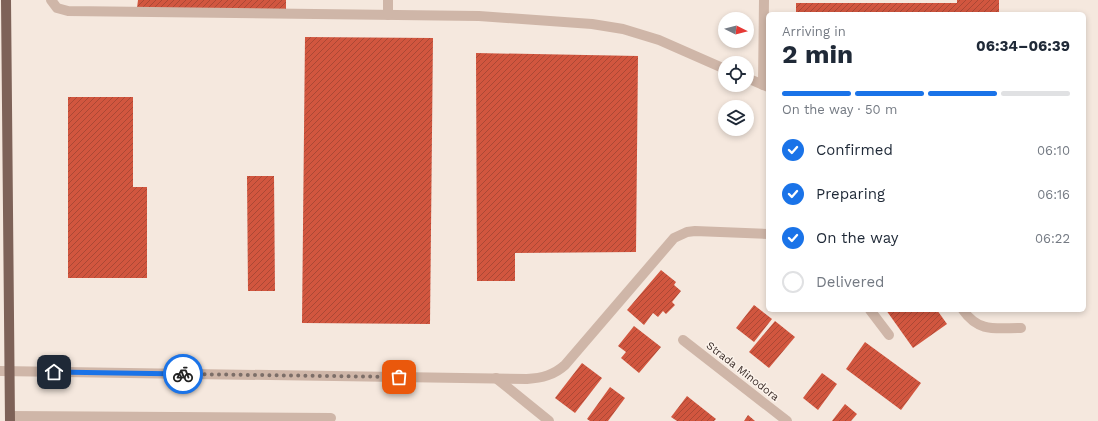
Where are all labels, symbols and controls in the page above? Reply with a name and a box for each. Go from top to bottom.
north arrow [718,12,754,48]
map controls [718,12,754,136]
text: Arriving in [782,24,846,39]
text: 06:34–06:39 [976,37,1070,55]
text: 2 min [782,39,853,69]
button: locate [718,56,754,92]
button: layers [718,100,754,136]
text: On the way · 50 m [782,102,897,117]
icon: check [782,139,804,161]
text: Confirmed [816,141,893,159]
text: 06:10 [1037,143,1070,158]
icon: check [782,183,804,205]
text: Preparing [816,185,885,203]
text: 06:16 [1037,187,1070,202]
icon: check [782,227,804,249]
text: On the way [816,229,898,247]
text: 06:22 [1035,231,1070,246]
text: Delivered [816,273,884,291]
street label: Strada Minodora [704,339,782,404]
courier [163,354,203,394]
pin [37,355,71,389]
pin [382,360,416,394]
icon: home [43,361,65,383]
icon: bike [172,363,194,385]
icon: bag [388,366,410,388]

